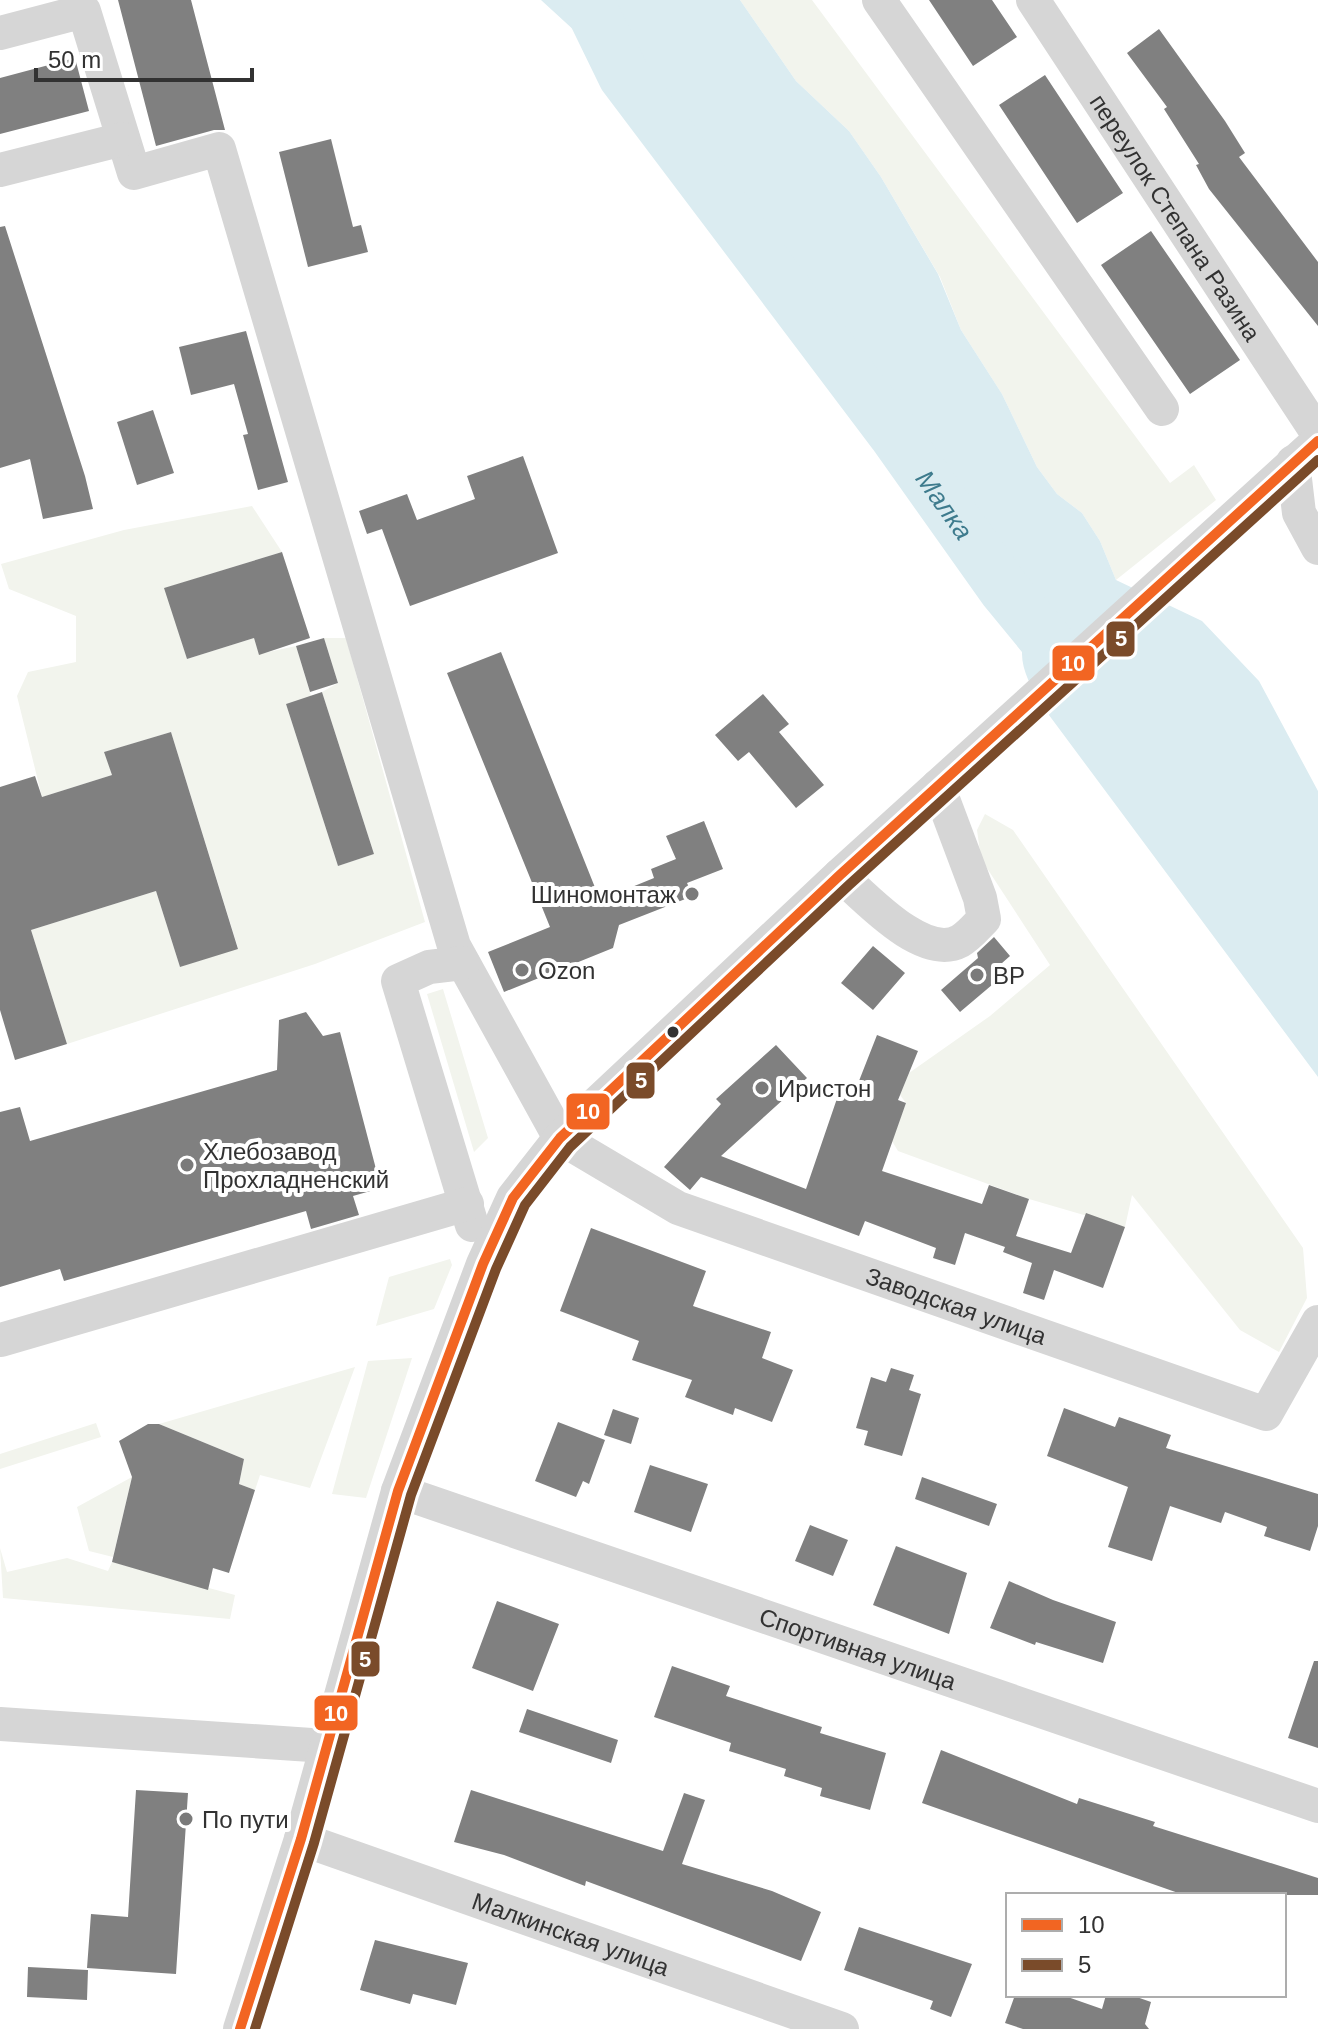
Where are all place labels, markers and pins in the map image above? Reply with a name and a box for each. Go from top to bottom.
place label: Шиномонтаж [531,881,676,908]
marker: Шиномонтаж [683,885,701,903]
place label: Ozon [538,957,595,984]
marker: Ozon [513,961,531,979]
place label: BP [993,962,1025,989]
marker: BP [968,966,986,984]
unlabelled marker [665,1024,681,1040]
place label: Иристон [778,1075,871,1102]
marker: Иристон [753,1079,771,1097]
place label: Хлебозавод Прохладненский [203,1138,389,1193]
marker: Хлебозавод Прохладненский [178,1156,196,1174]
place label: По пути [202,1806,289,1833]
marker: По пути [177,1810,195,1828]

